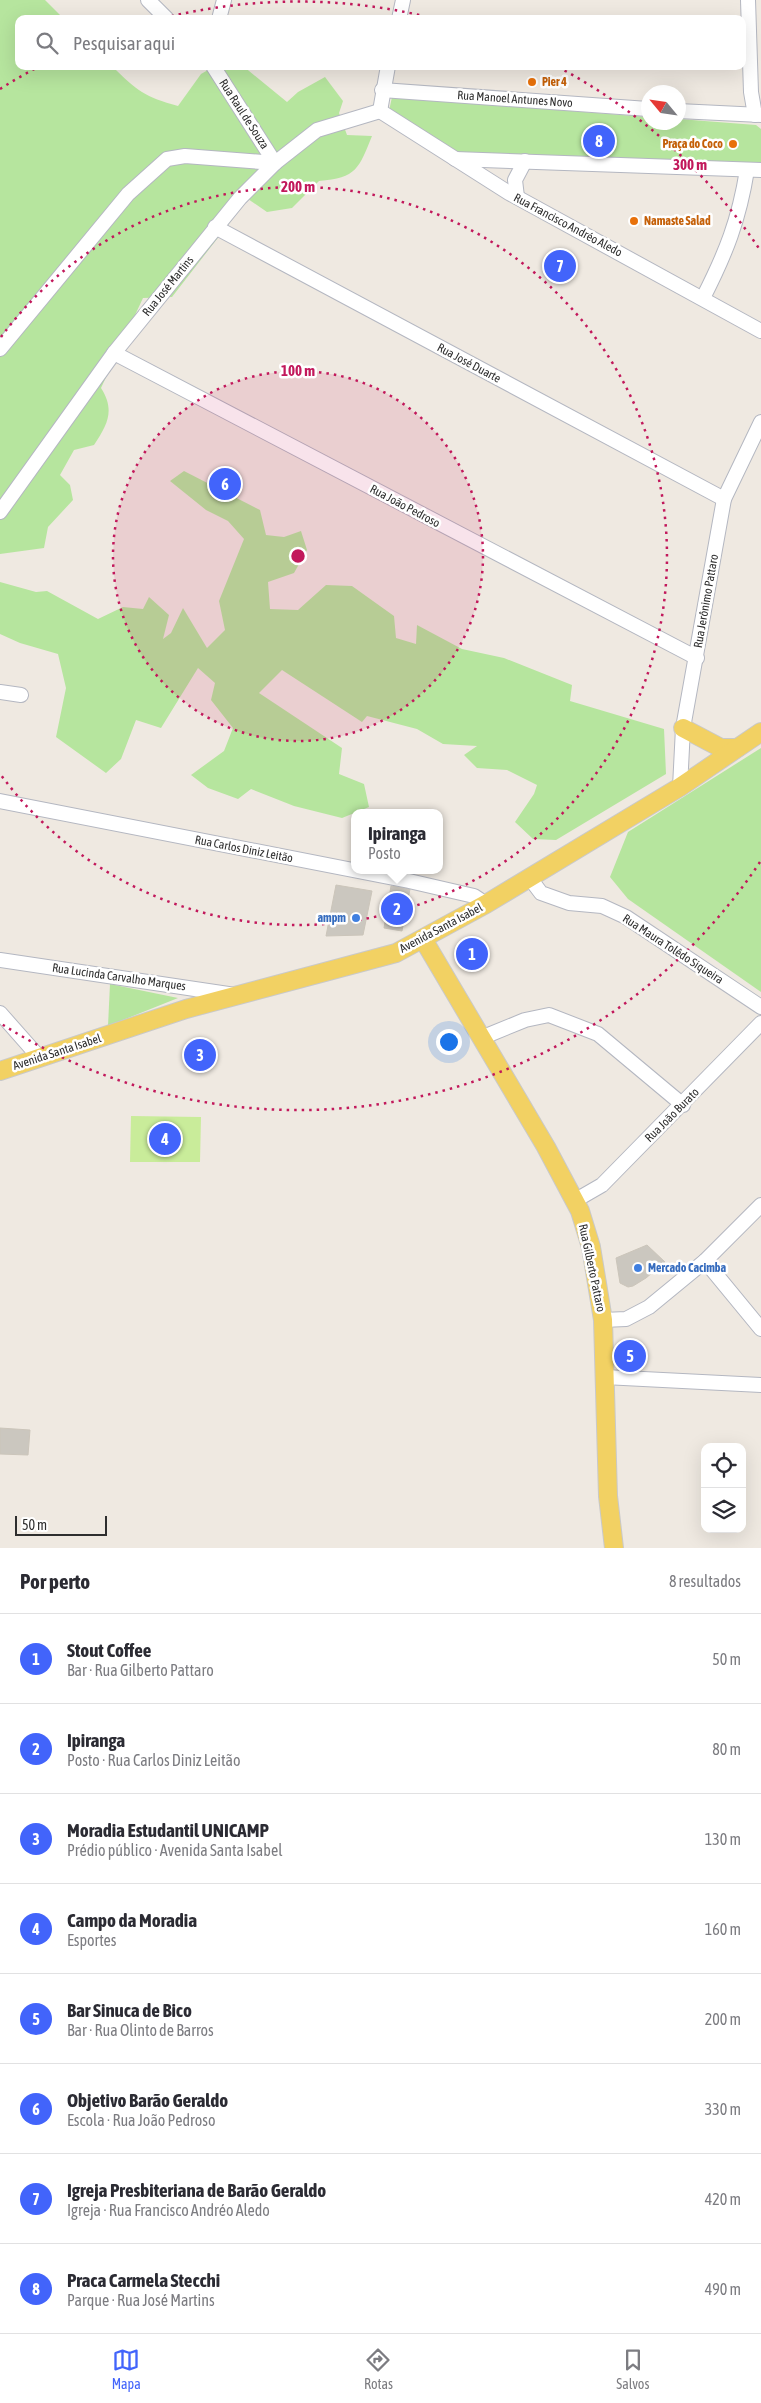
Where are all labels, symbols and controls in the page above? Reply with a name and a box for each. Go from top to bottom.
search box [15,15,746,70]
icon: search [33,29,61,57]
text: Pesquisar aqui [73,32,175,54]
place label: Pier 4 [542,75,567,89]
street label: Rua Raul de Souza [216,76,272,152]
marker: Pier 4 [526,76,538,88]
north arrow [641,85,686,130]
street label: Rua Manoel Antunes Novo [457,88,573,110]
pin: 8 [583,122,615,160]
place label: Praça do Coco [662,137,723,151]
marker: Praça do Coco [727,138,739,150]
text: 300 m [673,156,707,173]
text: 200 m [281,178,315,195]
street label: Rua Francisco Andréo Aledo [511,190,625,260]
place label: Namaste Salad [644,214,711,228]
marker: Namaste Salad [628,215,640,227]
pin: 7 [544,247,576,285]
street label: Rua José Martins [140,253,196,319]
street label: Rua José Duarte [435,340,503,386]
text: 100 m [281,362,315,379]
pin: 6 [209,465,241,503]
street label: Rua João Pedroso [368,482,443,530]
centre of rings [289,547,307,565]
street label: Rua Jerônimo Pattaro [691,553,721,649]
popup [351,809,443,874]
text: Ipiranga [368,822,426,844]
street label: Rua Carlos Diniz Leitão [194,833,295,865]
text: Posto [368,844,401,862]
pin: 2 [381,890,413,928]
street label: Avenida Santa Isabel [397,900,486,956]
place label: ampm [317,911,346,925]
street label: Rua Maura Tolêdo Siqueira [620,911,726,987]
marker: ampm [350,912,362,924]
pin: 1 [456,935,488,973]
street label: Rua Lucinda Carvalho Marques [51,961,187,993]
your location [436,1029,462,1055]
street label: Avenida Santa Isabel [11,1031,104,1073]
pin: 3 [184,1036,216,1074]
street label: Rua João Burato [642,1085,702,1145]
pin: 4 [149,1120,181,1158]
street label: Rua Gilberto Pattaro [576,1223,608,1314]
place label: Mercado Cacimba [648,1261,727,1275]
marker: Mercado Cacimba [632,1262,644,1274]
pin: 5 [614,1337,646,1375]
map controls [701,1443,746,1533]
button: locate [701,1443,746,1488]
button: layers [701,1488,746,1533]
scale bar [15,1513,108,1536]
text: 50 m [22,1517,47,1533]
text: Por perto [20,1569,90,1593]
text: 8 resultados [669,1572,741,1590]
text: Stout Coffee [67,1639,151,1661]
text: 1 [32,1650,40,1668]
text: 50 m [712,1650,741,1668]
text: Bar · Rua Gilberto Pattaro [67,1661,214,1679]
text: Ipiranga [67,1729,125,1751]
text: 2 [32,1740,40,1758]
text: 80 m [712,1740,741,1758]
text: Posto · Rua Carlos Diniz Leitão [67,1751,241,1769]
text: Moradia Estudantil UNICAMP [67,1819,269,1841]
text: 3 [32,1830,40,1848]
text: 130 m [705,1830,741,1848]
text: Prédio público · Avenida Santa Isabel [67,1841,282,1859]
text: Campo da Moradia [67,1909,197,1931]
text: 4 [32,1920,40,1938]
text: 160 m [705,1920,741,1938]
text: Esportes [67,1931,117,1949]
text: Bar Sinuca de Bico [67,1999,192,2021]
text: 5 [32,2010,40,2028]
text: 200 m [705,2010,741,2028]
text: Bar · Rua Olinto de Barros [67,2021,214,2039]
text: Objetivo Barão Geraldo [67,2089,228,2111]
text: 6 [32,2100,40,2118]
text: 330 m [705,2100,741,2118]
text: Escola · Rua João Pedroso [67,2111,215,2129]
text: Igreja Presbiteriana de Barão Geraldo [67,2179,326,2201]
text: 7 [32,2190,40,2208]
text: 420 m [705,2190,741,2208]
text: Igreja · Rua Francisco Andréo Aledo [67,2201,270,2219]
text: Praca Carmela Stecchi [67,2269,220,2291]
text: 8 [32,2280,40,2298]
text: 490 m [705,2280,741,2298]
text: Parque · Rua José Martins [67,2291,215,2309]
tab: Mapa [112,2346,141,2392]
tab: Rotas [364,2346,393,2392]
tab: Salvos [616,2346,649,2392]

